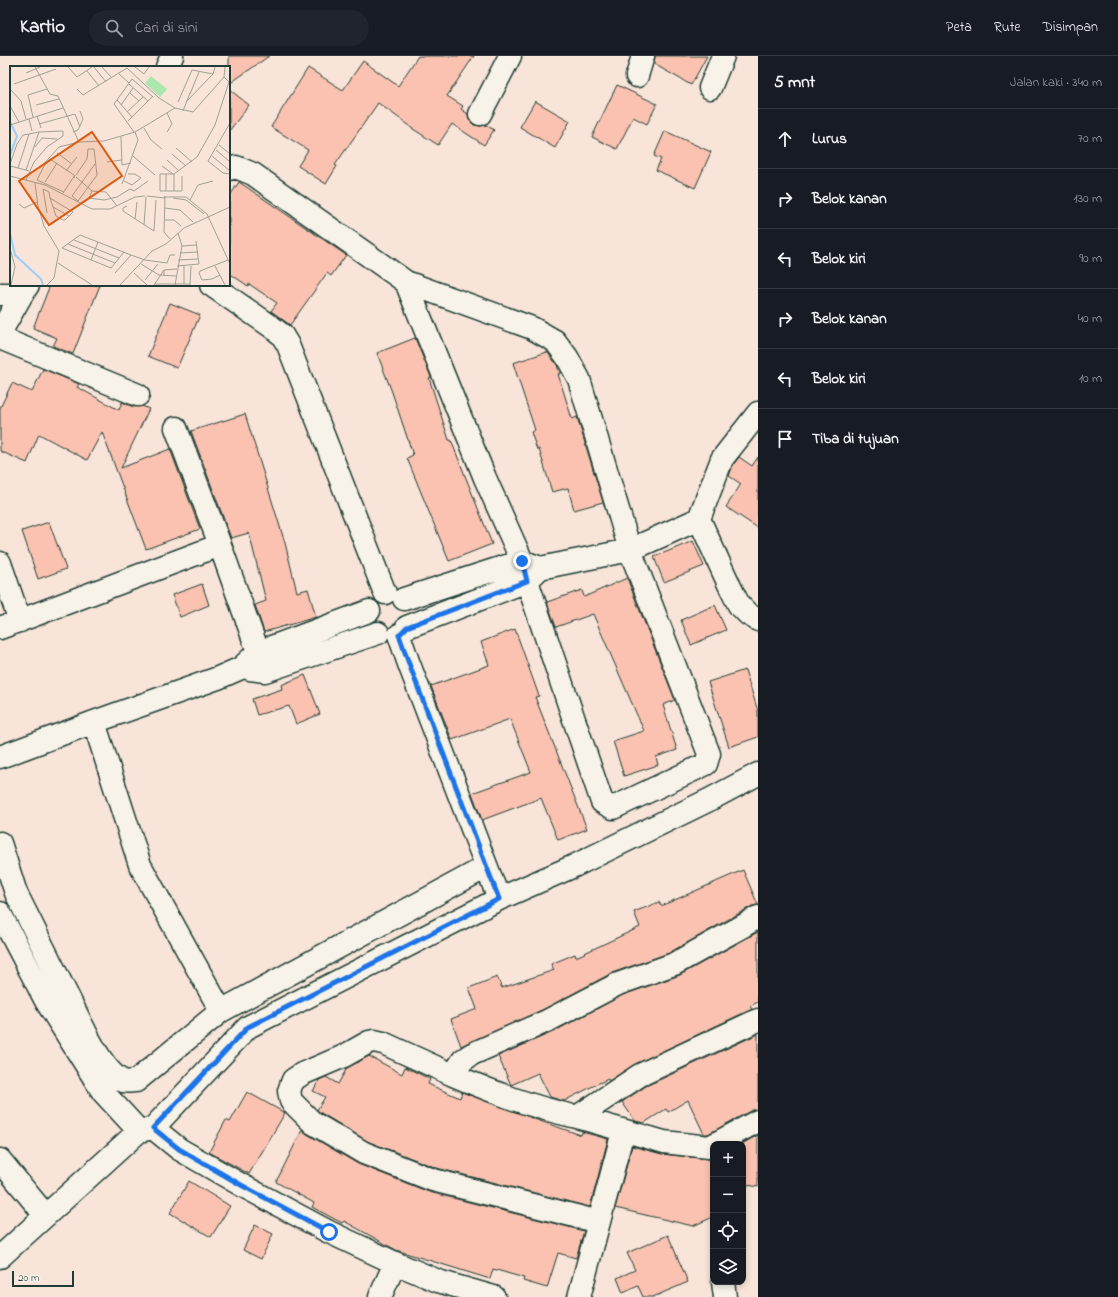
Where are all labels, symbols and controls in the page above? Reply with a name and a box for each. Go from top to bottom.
search box [89,10,369,46]
text: Kartio [20,14,65,41]
icon: search [103,17,125,39]
text: Cari di sini [135,17,198,39]
text: Peta [946,17,972,38]
text: Rute [994,17,1021,38]
text: Disimpan [1043,17,1098,38]
inset map [10,66,230,286]
text: 5 mnt [774,70,815,95]
text: Jalan kaki · 340 m [1010,73,1102,92]
icon: ahead [774,128,796,150]
text: Lurus [812,128,847,150]
text: 70 m [1078,129,1102,148]
icon: right [774,188,796,210]
text: Belok kanan [812,188,887,210]
text: 130 m [1074,189,1102,208]
icon: left [774,248,796,270]
text: Belok kiri [812,248,866,270]
text: 90 m [1079,249,1102,268]
icon: right [774,308,796,330]
text: Belok kanan [812,308,887,330]
text: 40 m [1078,309,1102,328]
icon: left [774,368,796,390]
text: Belok kiri [812,368,866,390]
text: 10 m [1079,369,1102,388]
icon: arrive [774,428,796,450]
text: Tiba di tujuan [812,428,899,450]
route end [513,552,531,570]
map controls [710,1141,746,1285]
button: + [710,1141,746,1177]
button: − [710,1177,746,1213]
button: locate [710,1213,746,1249]
route start [320,1223,338,1241]
button: layers [710,1249,746,1285]
scale bar [12,1269,74,1288]
text: 20 m [18,1270,40,1286]

